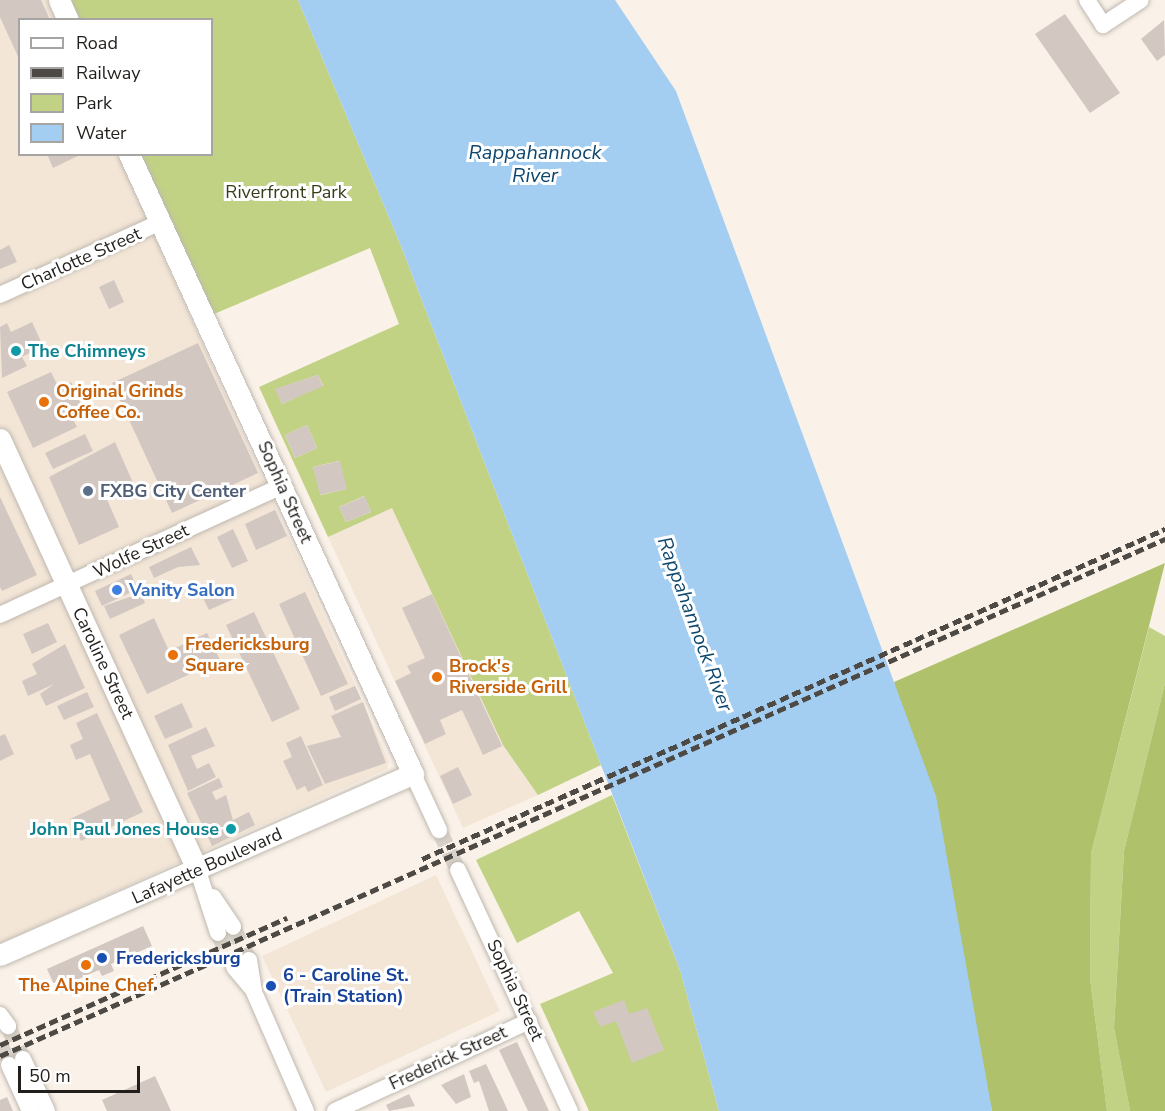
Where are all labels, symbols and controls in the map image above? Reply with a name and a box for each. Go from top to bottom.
legend [18,18,213,156]
text: Road [76,31,118,55]
text: Railway [76,61,141,85]
text: Park [76,91,112,115]
text: Water [76,121,127,145]
water label: Rappahannock River [469,140,601,187]
park label: Riverfront Park [225,181,347,203]
street label: Charlotte Street [18,223,144,295]
place label: The Chimneys [28,340,146,362]
marker: The Chimneys [9,344,23,358]
place label: Original Grinds Coffee Co. [56,381,183,424]
marker: Original Grinds Coffee Co. [37,395,51,409]
street label: Sophia Street [253,438,317,546]
place label: FXBG City Center [100,480,246,502]
marker: FXBG City Center [81,484,95,498]
street label: Wolfe Street [90,519,192,583]
water label: Rappahannock River [652,533,738,715]
place label: Vanity Salon [129,579,235,601]
marker: Vanity Salon [110,583,124,597]
street label: Caroline Street [68,604,138,722]
place label: Fredericksburg Square [185,634,310,676]
marker: Fredericksburg Square [166,648,180,662]
place label: Brock's Riverside Grill [449,656,567,698]
marker: Brock's Riverside Grill [430,670,444,684]
place label: John Paul Jones House [30,818,219,840]
marker: John Paul Jones House [224,822,238,836]
street label: Lafayette Boulevard [128,823,286,909]
street label: Sophia Street [482,936,548,1044]
place label: Fredericksburg [116,947,241,969]
marker: Fredericksburg [93,949,111,967]
marker: The Alpine Chef [79,958,93,972]
place label: 6 - Caroline St. (Train Station) [283,965,409,1008]
place label: The Alpine Chef [18,974,154,996]
marker: 6 - Caroline St. (Train Station) [264,979,278,993]
street label: Frederick Street [386,1021,510,1095]
scale bar [21,1054,142,1092]
text: 50 m [29,1064,71,1088]

